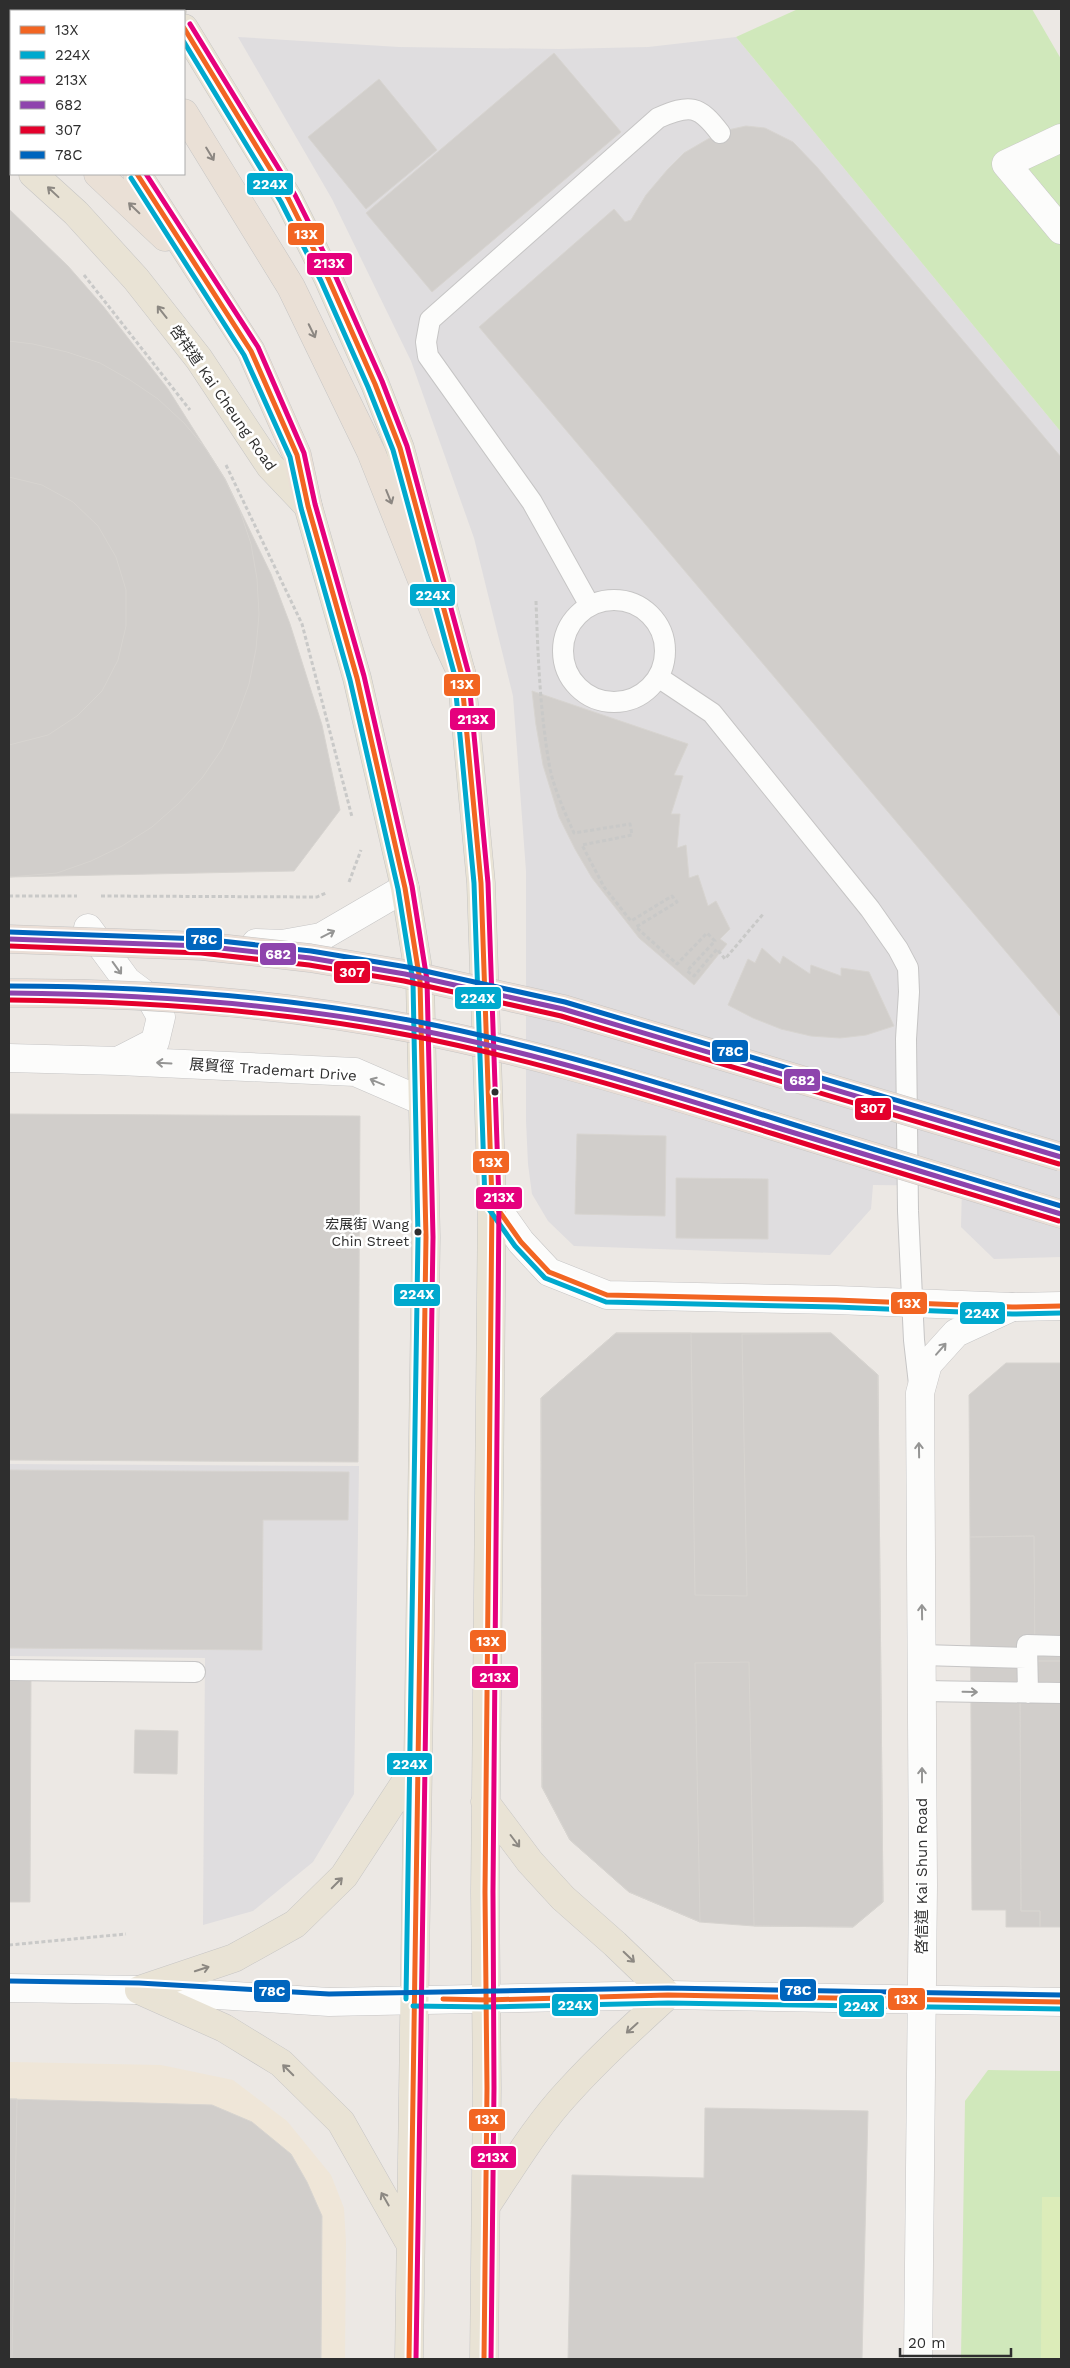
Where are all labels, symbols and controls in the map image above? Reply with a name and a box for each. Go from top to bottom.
legend [10,10,185,175]
text: 13X [55,21,79,39]
text: 224X [55,46,90,64]
text: 213X [55,71,87,89]
text: 682 [55,96,82,114]
text: 307 [55,121,81,139]
text: 78C [55,146,83,164]
one-way arrow [206,147,216,161]
line badge: 224X [246,172,294,196]
text: 224X [253,176,288,192]
one-way arrow [47,186,59,198]
one-way arrow [128,202,140,214]
line badge: 13X [287,222,325,246]
text: 13X [294,226,318,242]
line badge: 213X [306,252,353,276]
text: 213X [313,255,346,271]
one-way arrow [157,306,168,319]
street label: 啓祥道 Kai Cheung Road [166,322,280,474]
one-way arrow [308,323,317,338]
one-way arrow [385,489,394,505]
line badge: 224X [409,583,456,607]
text: 224X [416,587,451,603]
line badge: 13X [443,673,481,697]
text: 13X [450,676,474,692]
line badge: 213X [449,707,496,731]
text: 213X [457,711,490,727]
line badge: 78C [185,927,223,951]
one-way arrow [320,929,335,939]
text: 78C [191,931,218,947]
line badge: 682 [259,942,297,966]
text: 682 [265,946,291,962]
one-way arrow [112,960,122,974]
line badge: 307 [333,960,371,984]
text: 307 [339,964,365,980]
line badge: 224X [454,986,502,1010]
text: 224X [461,990,496,1006]
line badge: 78C [711,1039,749,1063]
text: 78C [717,1043,744,1059]
street label: 展貿徑 Trademart Drive [189,1055,357,1085]
one-way arrow [157,1058,173,1067]
line badge: 682 [783,1068,821,1092]
text: 682 [789,1072,815,1088]
one-way arrow [370,1076,385,1086]
unlabelled marker [490,1087,500,1097]
line badge: 307 [854,1097,892,1121]
text: 307 [860,1100,886,1116]
line badge: 13X [472,1150,510,1174]
text: 13X [479,1154,503,1170]
line badge: 213X [475,1186,523,1210]
text: 213X [483,1189,516,1205]
place label: 宏展街 Wang Chin Street [325,1216,410,1249]
marker: 宏展街 Wang Chin Street [413,1227,423,1237]
line badge: 224X [393,1283,441,1307]
text: 224X [400,1286,435,1302]
line badge: 13X [890,1291,928,1315]
text: 13X [897,1295,921,1311]
line badge: 224X [959,1301,1006,1325]
text: 224X [965,1305,1000,1321]
one-way arrow [935,1343,946,1356]
one-way arrow [915,1442,924,1458]
one-way arrow [917,1604,927,1620]
line badge: 13X [469,1629,507,1653]
text: 13X [476,1633,500,1649]
line badge: 213X [471,1665,519,1689]
text: 213X [479,1669,512,1685]
one-way arrow [962,1687,978,1697]
line badge: 224X [386,1752,433,1776]
text: 224X [393,1756,428,1772]
one-way arrow [917,1767,927,1783]
street label: 啓信道 Kai Shun Road [913,1798,931,1954]
one-way arrow [509,1834,520,1847]
one-way arrow [331,1877,344,1889]
one-way arrow [622,1950,634,1962]
one-way arrow [194,1963,210,1973]
line badge: 78C [779,1978,817,2002]
line badge: 78C [253,1979,291,2003]
text: 78C [785,1982,812,1998]
text: 78C [259,1983,286,1999]
line badge: 13X [887,1987,926,2011]
text: 13X [894,1991,918,2007]
line badge: 224X [551,1993,599,2017]
line badge: 224X [838,1994,885,2018]
text: 224X [558,1997,593,2013]
text: 224X [844,1998,879,2014]
one-way arrow [625,2022,638,2034]
one-way arrow [282,2064,294,2076]
line badge: 13X [468,2108,506,2132]
text: 13X [475,2111,499,2127]
line badge: 213X [470,2145,517,2169]
text: 213X [477,2149,510,2165]
one-way arrow [379,2192,389,2206]
scale bar [900,2326,1011,2358]
text: 20 m [908,2334,946,2352]

